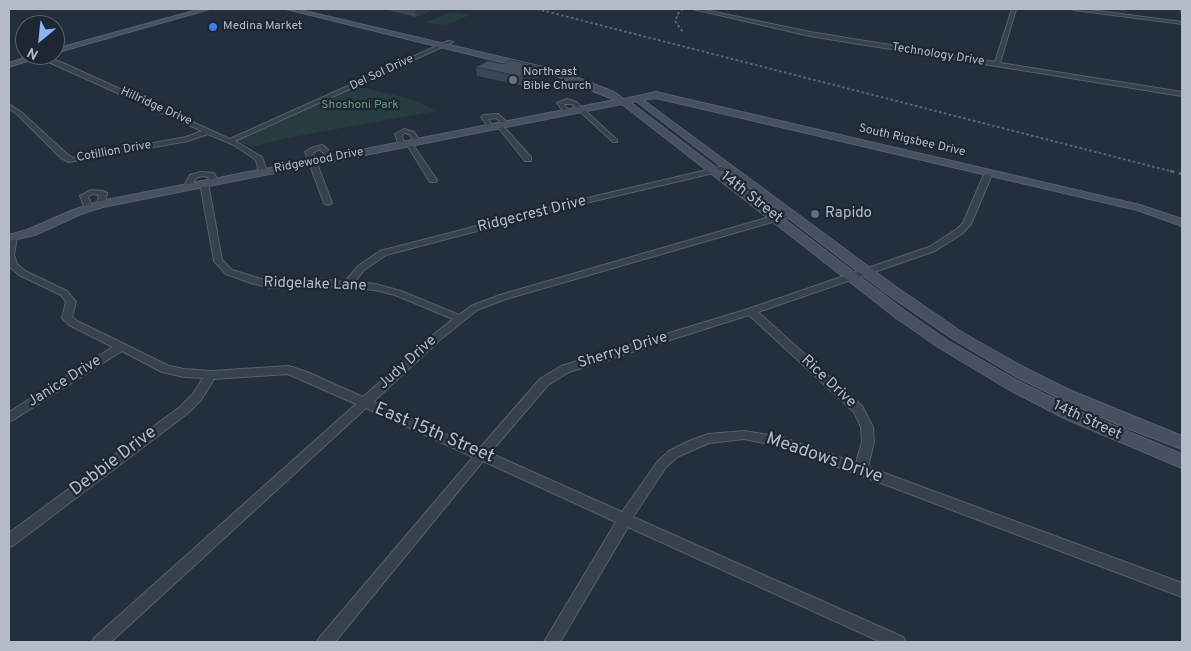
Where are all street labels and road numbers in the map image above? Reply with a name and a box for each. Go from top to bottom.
street label: Technology Drive [891,41,985,69]
street label: Del Sol Drive [348,52,416,94]
street label: Hillridge Drive [118,85,194,129]
street label: South Rigsbee Drive [857,122,967,160]
street label: Cotillion Drive [75,138,153,166]
street label: Ridgewood Drive [273,145,365,177]
street label: 14th Street [717,168,785,228]
street label: Ridgecrest Drive [476,193,588,237]
street label: Ridgelake Lane [263,274,367,296]
street label: Sherrye Drive [576,329,670,373]
street label: Judy Drive [375,332,441,394]
street label: Janice Drive [25,352,105,412]
street label: Rice Drive [797,352,859,412]
street label: 14th Street [1050,397,1124,445]
street label: East 15th Street [371,399,497,469]
street label: Debbie Drive [66,422,162,502]
street label: Meadows Drive [763,429,885,489]

